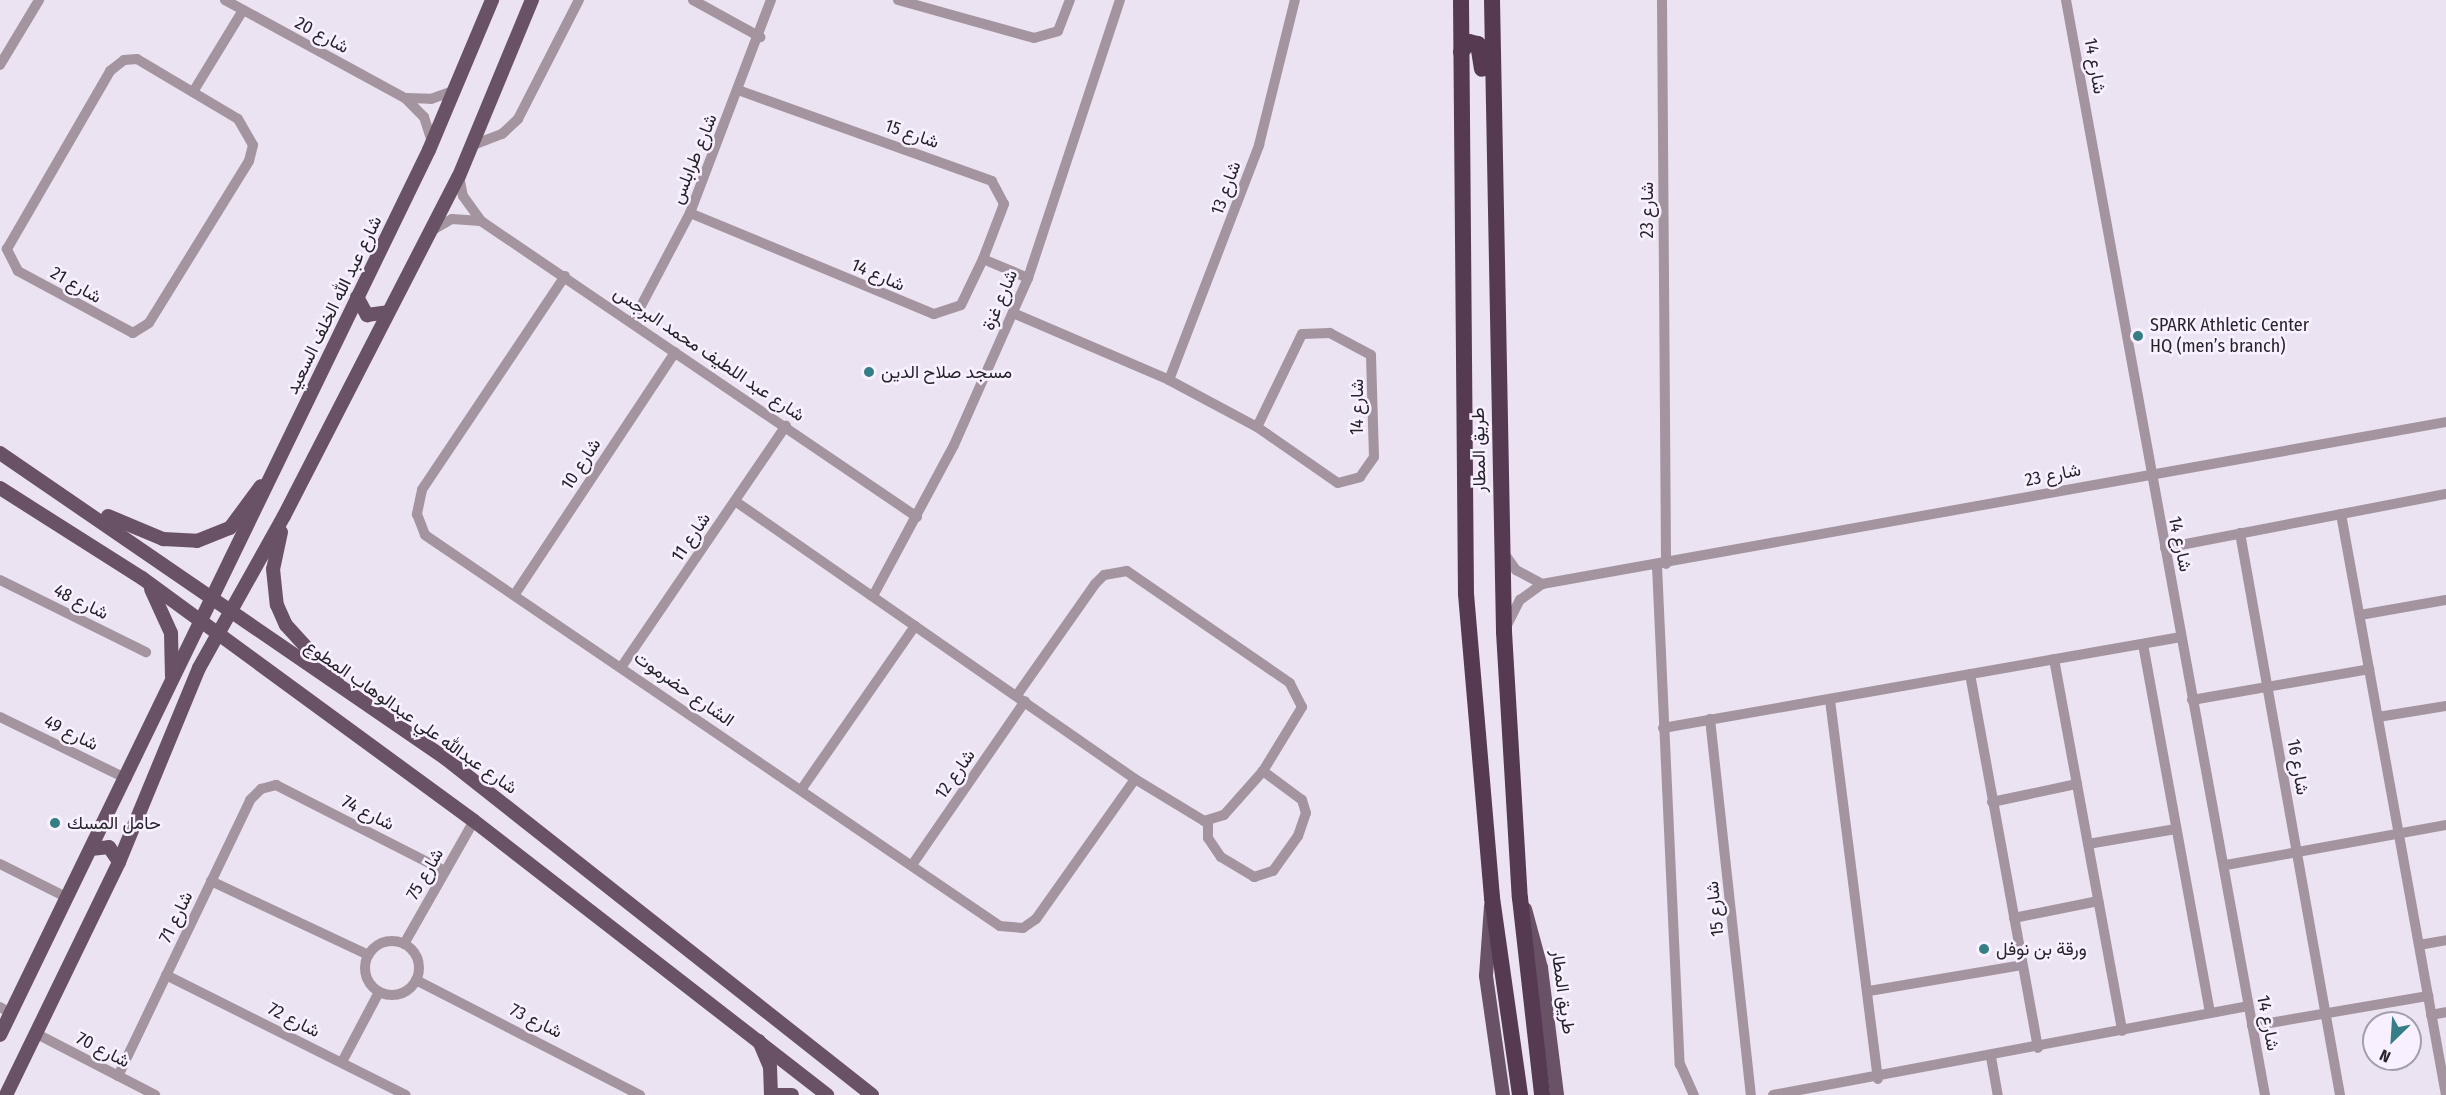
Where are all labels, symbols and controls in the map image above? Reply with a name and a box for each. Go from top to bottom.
street label: شارع 20 [291,12,353,58]
street label: شارع 14 [2079,36,2111,96]
street label: شارع طرابلس [666,111,722,207]
street label: شارع 15 [882,115,942,153]
street label: شارع 13 [1206,158,1246,218]
street label: شارع 23 [1636,182,1658,238]
street label: شارع عبد الله الخلف السعيد [281,212,387,398]
street label: شارع 14 [848,254,908,296]
street label: شارع 21 [47,262,105,308]
street label: شارع غزة [978,266,1022,334]
street label: شارع عبد اللطيف محمد البرجس [609,282,809,426]
place label: SPARK Athletic Center HQ (men’s branch) [2150,315,2309,358]
marker: SPARK Athletic Center HQ (men’s branch) [2131,329,2145,343]
place label: مسجد صلاح الدين [881,361,1012,383]
marker: مسجد صلاح الدين [862,365,876,379]
street label: شارع 14 [1346,379,1368,435]
street label: طريق المطار [1467,407,1491,493]
street label: شارع 10 [556,434,606,494]
street label: شارع 23 [2023,459,2083,491]
street label: شارع 11 [667,508,715,566]
street label: شارع 14 [2164,514,2196,574]
street label: شارع 48 [50,580,112,624]
street label: شارع عبدالله علي عبدالوهاب المطوع [301,635,521,799]
street label: الشارع حضرموت [630,647,738,731]
street label: شارع 49 [40,711,102,755]
street label: شارع 16 [2282,737,2314,797]
street label: شارع 12 [930,745,980,803]
street label: شارع 74 [338,791,398,835]
place label: حامل المسك [67,812,161,834]
marker: حامل المسك [48,816,62,830]
street label: شارع 75 [402,844,448,904]
street label: شارع 15 [1701,880,1729,938]
street label: شارع 71 [154,888,198,946]
place label: ورقة بن نوفل [1996,938,2087,960]
marker: ورقة بن نوفل [1977,942,1991,956]
street label: طريق المطار [1546,948,1580,1036]
street label: شارع 14 [2252,993,2284,1053]
street label: شارع 72 [264,998,324,1042]
street label: شارع 73 [506,999,566,1043]
north arrow [2362,1011,2422,1071]
street label: شارع 70 [73,1027,133,1073]
text: N [2377,1045,2393,1067]

